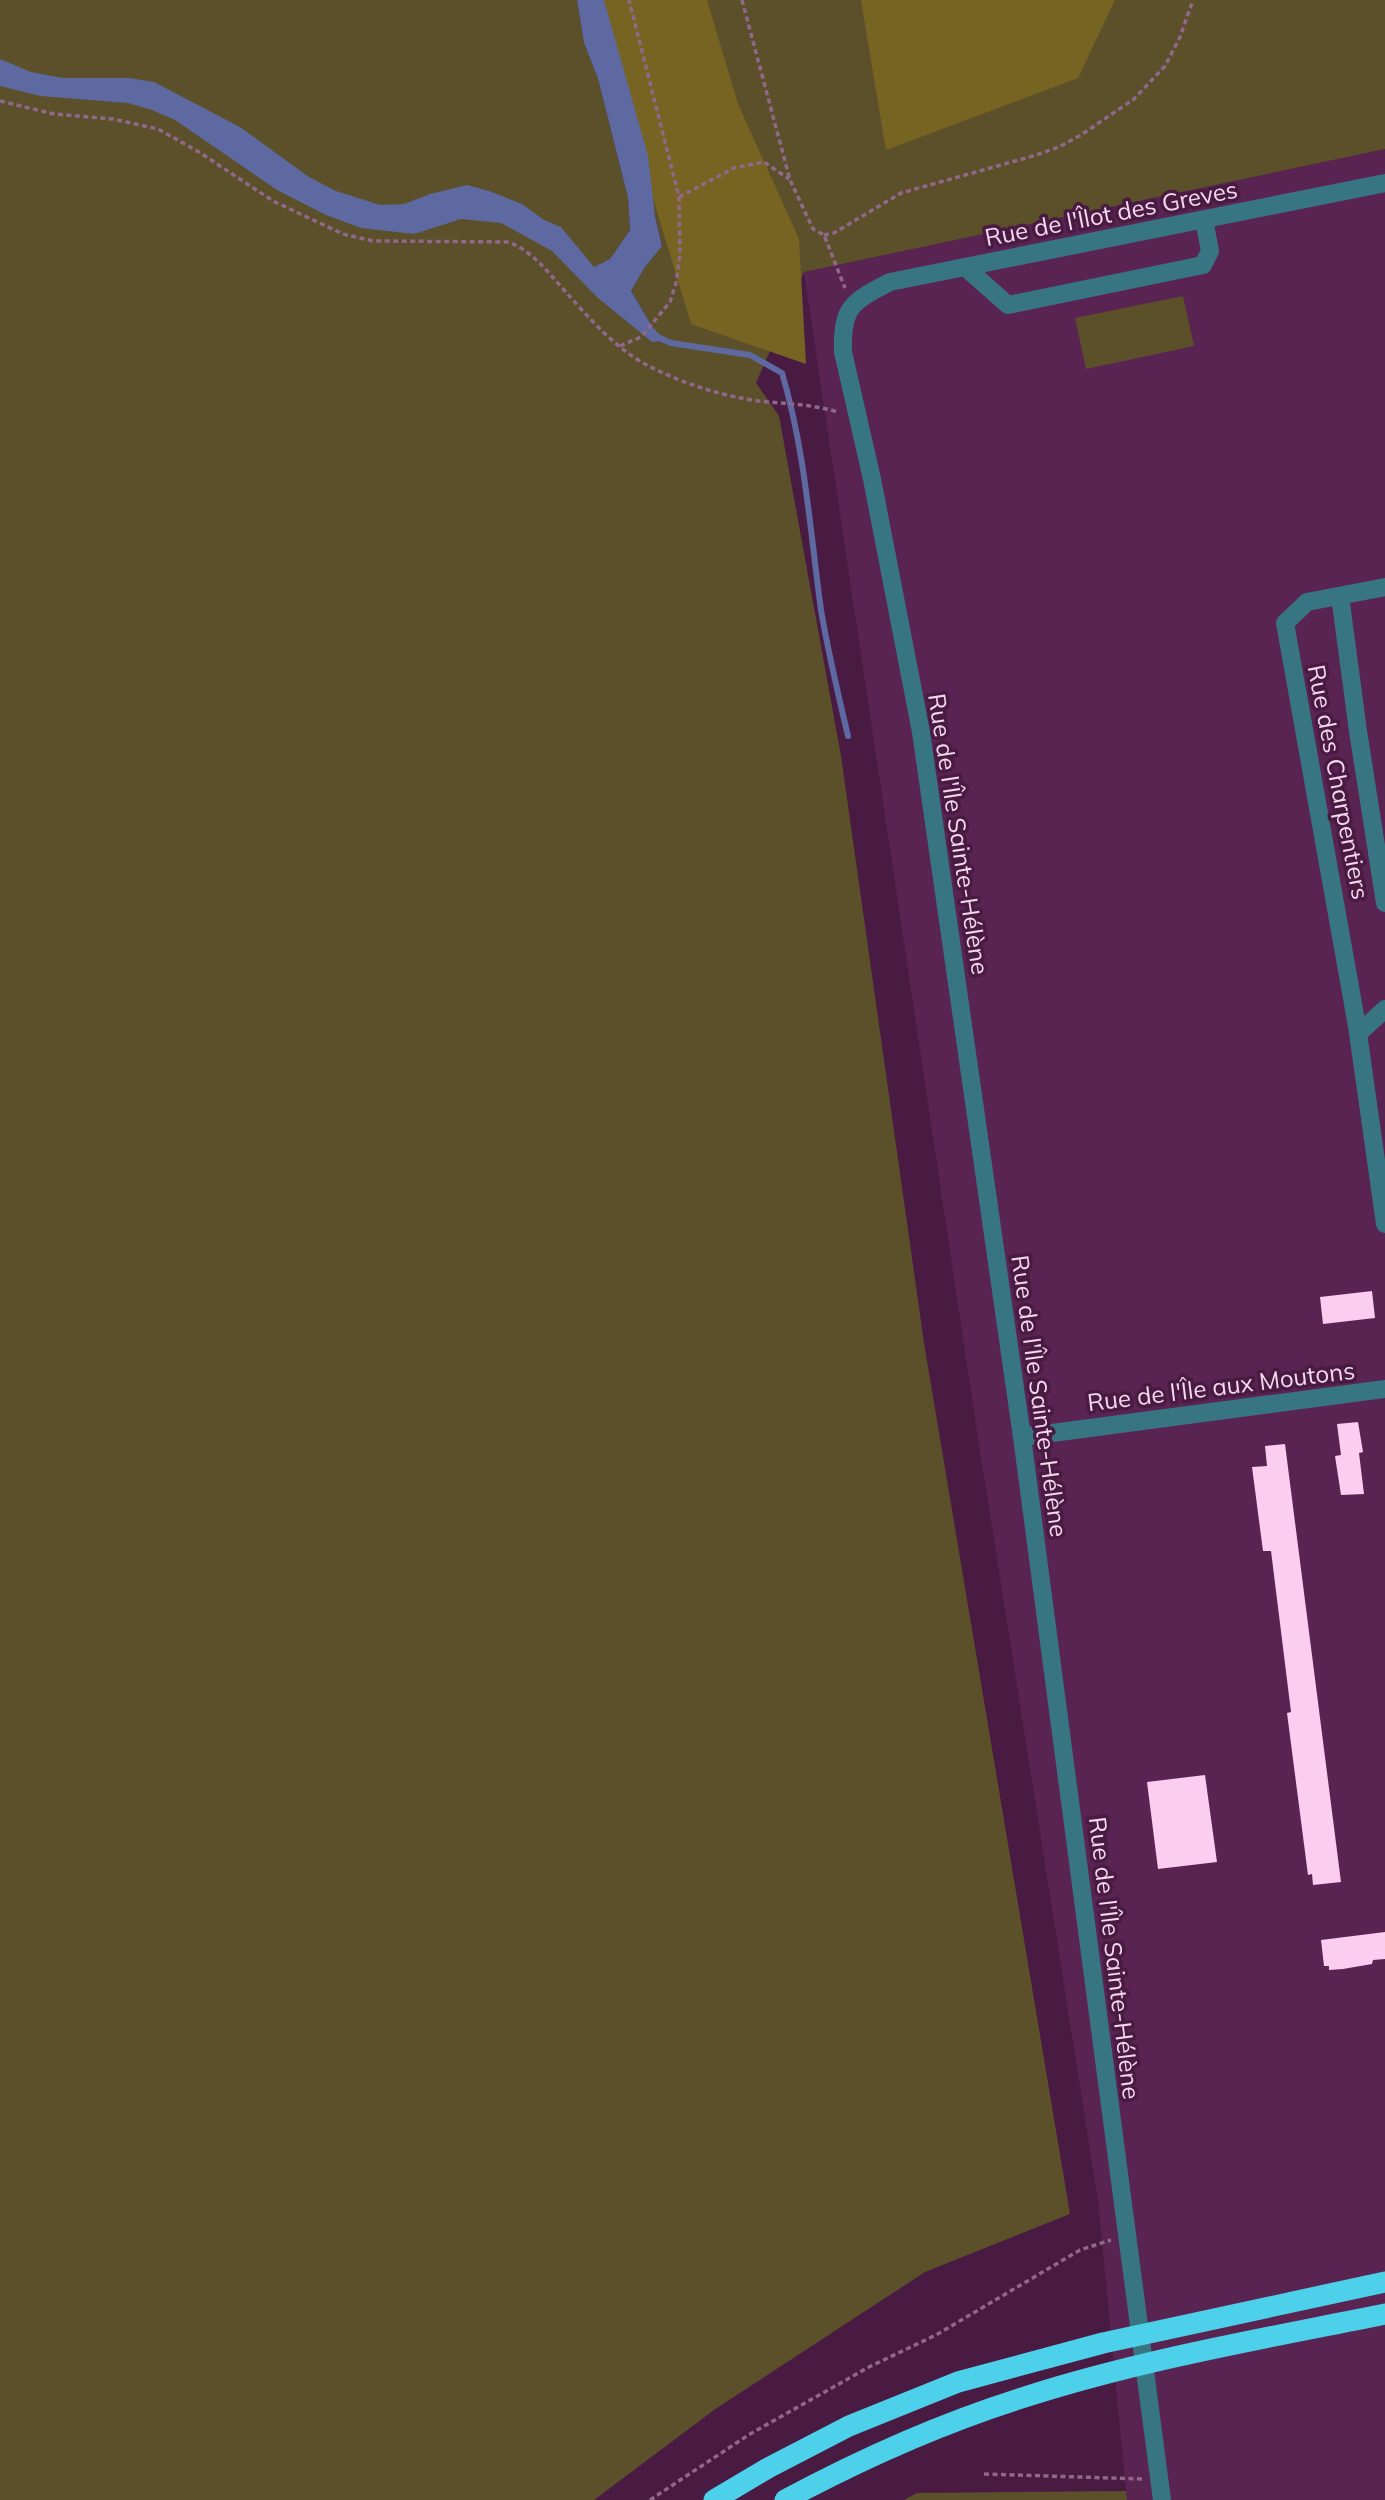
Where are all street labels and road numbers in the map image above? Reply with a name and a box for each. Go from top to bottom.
street label: Rue de l'Îlot des Greves [982,174,1240,252]
street label: Rue des Charpentiers [1302,662,1376,902]
street label: Rue de l'Île Sainte-Hélène [922,691,996,977]
street label: Rue de l'Île Sainte-Hélène [1005,1253,1075,1539]
street label: Rue de l'Île aux Moutons [1086,1355,1356,1417]
street label: Rue de l'Île Sainte-Hélène [1083,1815,1147,2101]

